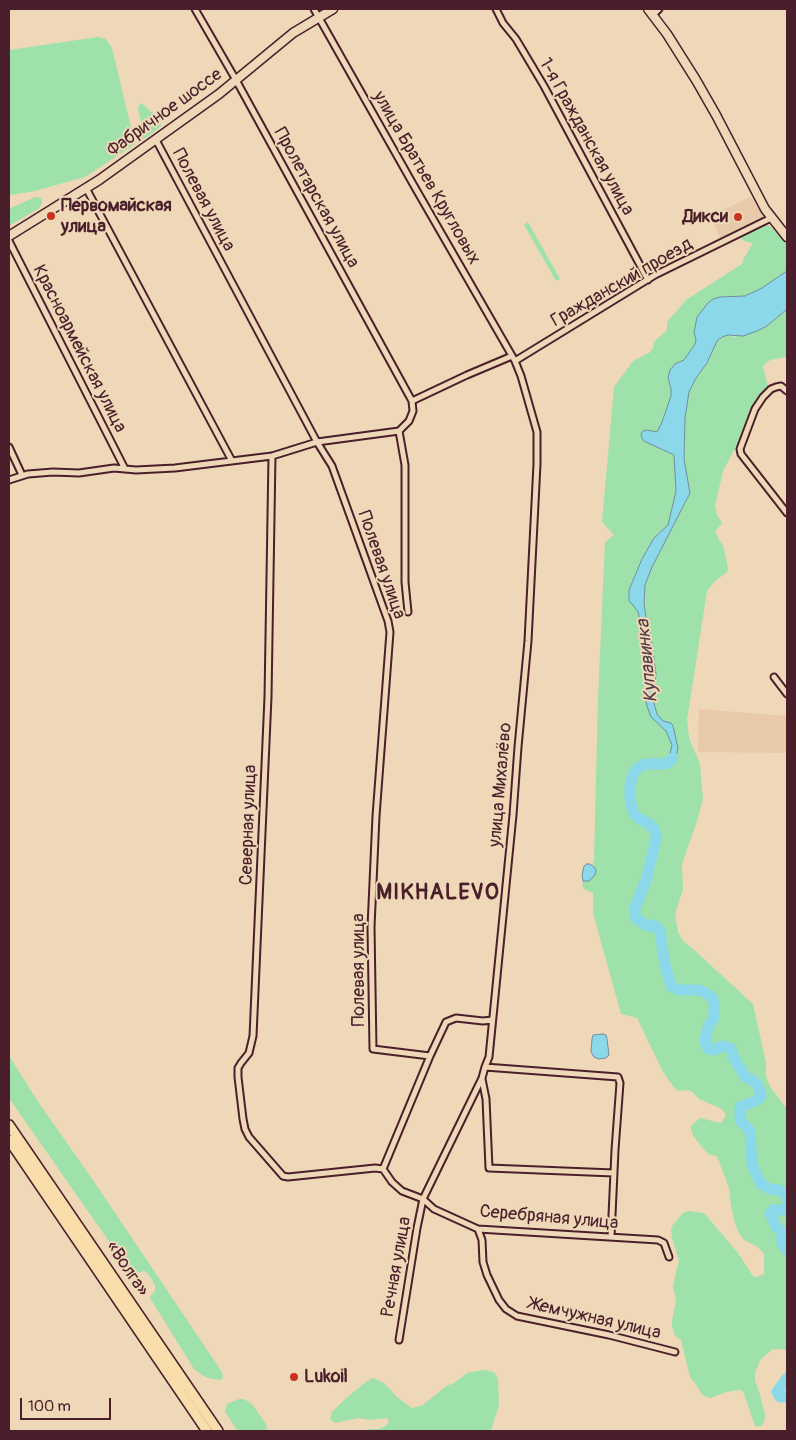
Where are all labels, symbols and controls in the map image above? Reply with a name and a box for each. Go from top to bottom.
street label: 1-я Гражданская улица [534,55,638,219]
street label: Фабричное шоссе [103,64,227,162]
street label: улица Братьев Кругловых [368,87,484,269]
street label: Пролетарская улица [268,124,364,272]
street label: Полевая улица [167,145,239,255]
place label: Первомайская улица [61,195,172,238]
place label: Дикси [683,206,728,228]
marker: Первомайская улица [45,210,57,222]
marker: Дикси [732,211,744,223]
street label: Гражданский проезд [547,234,697,332]
street label: Красноармейская улица [27,262,131,436]
street label: Полевая улица [352,508,410,622]
water label: Купавинка [632,618,664,704]
street label: улица Михалёво [485,722,517,848]
street label: Северная улица [236,764,262,886]
district label: MIKHALEVO [375,880,501,906]
street label: Полевая улица [348,913,370,1027]
street label: Серебряная улица [479,1201,619,1235]
street label: Речная улица [378,1215,416,1319]
street label: «Волга» [101,1237,153,1301]
street label: Жемчужная улица [527,1293,663,1345]
place label: Lukoil [304,1366,348,1388]
marker: Lukoil [288,1371,300,1383]
scale bar [22,1388,114,1420]
text: 100 m [28,1397,71,1416]

